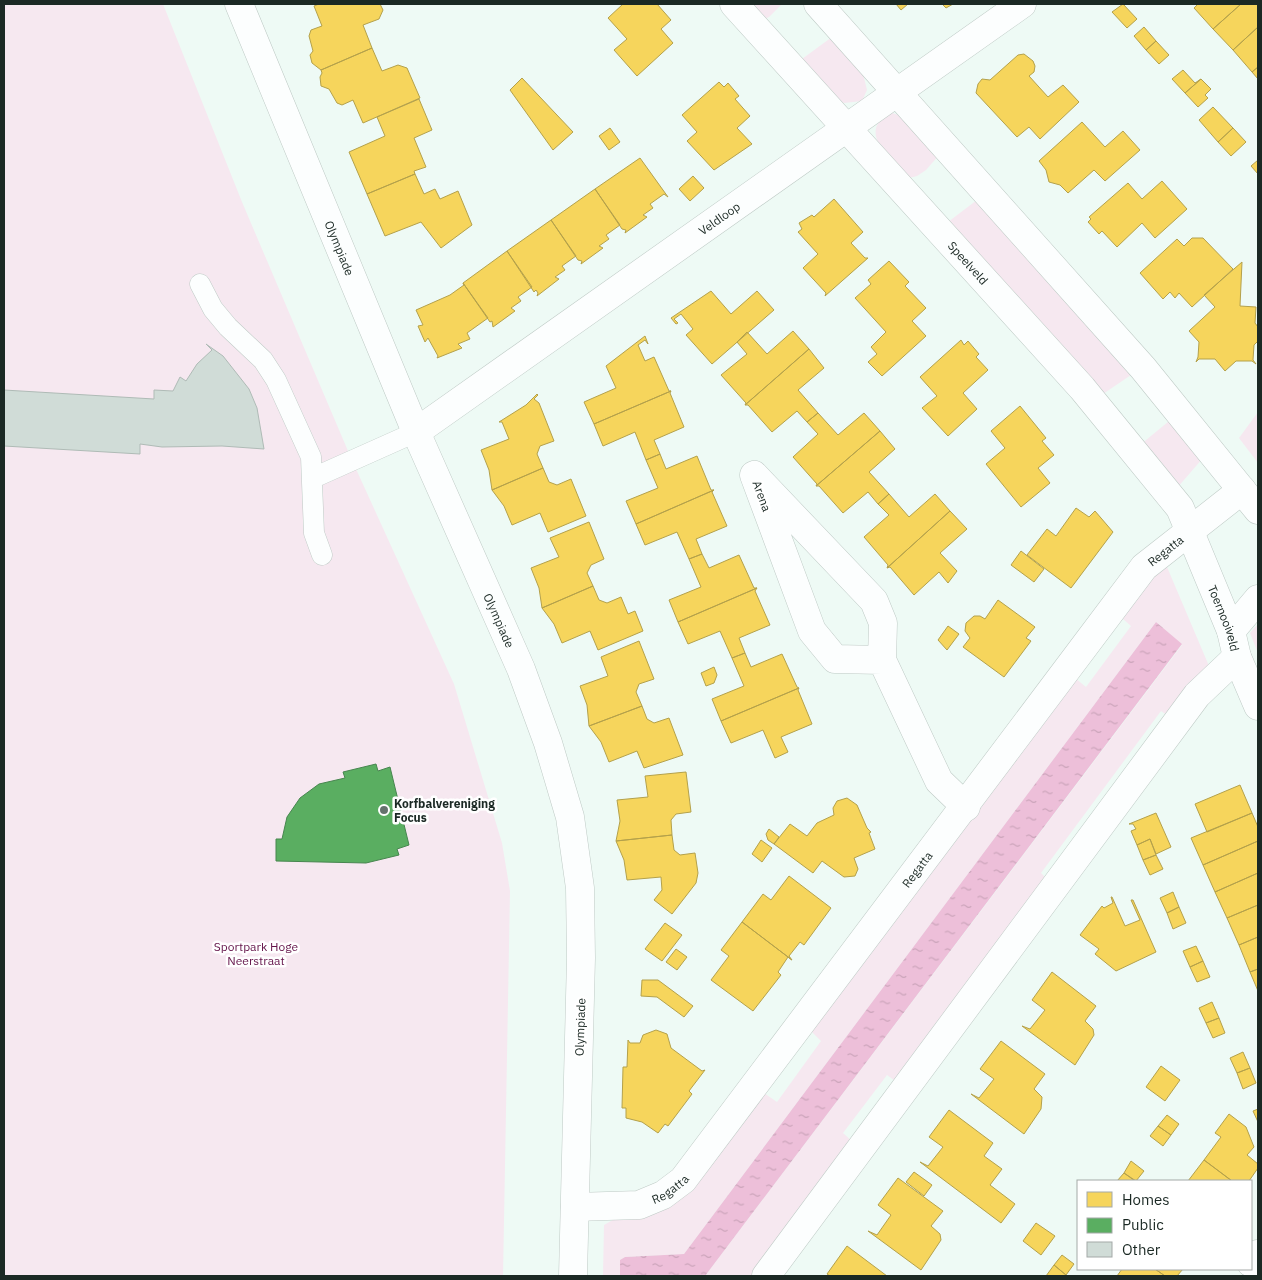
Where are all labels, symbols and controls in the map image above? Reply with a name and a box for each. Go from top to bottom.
street label: Veldloop [695,198,743,238]
street label: Olympiade [322,218,358,278]
street label: Speelveld [945,238,992,287]
street label: Arena [750,478,775,514]
street label: Regatta [1144,531,1187,569]
street label: Toernooiveld [1205,583,1243,653]
street label: Olympiade [481,591,518,650]
place label: Korfbalvereniging Focus [394,796,495,825]
marker: Korfbalvereniging Focus [378,804,390,816]
street label: Regatta [898,848,936,890]
park label: Sportpark Hoge Neerstraat [214,939,299,968]
street label: Olympiade [571,997,589,1056]
street label: Regatta [649,1171,692,1206]
legend [1077,1180,1252,1270]
text: Homes [1122,1190,1170,1209]
text: Public [1122,1215,1164,1234]
text: Other [1122,1240,1161,1259]

